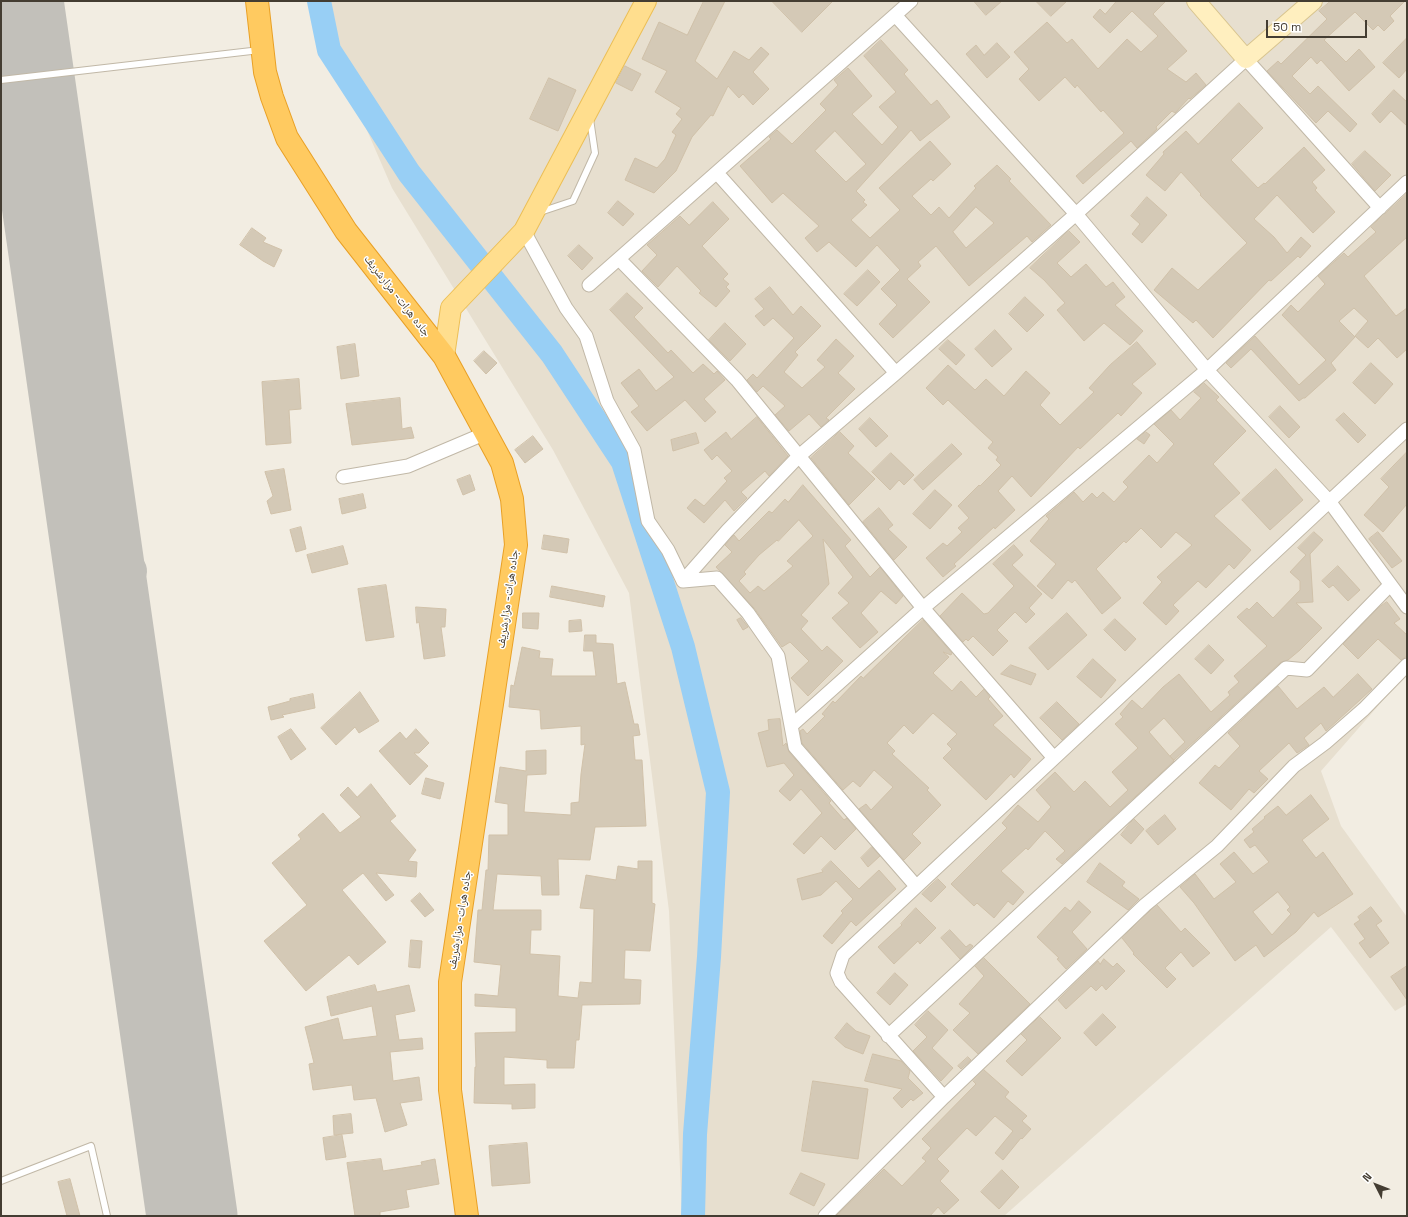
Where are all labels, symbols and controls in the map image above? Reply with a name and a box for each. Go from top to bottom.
scale bar [1268,12,1369,38]
text: 50 m [1273,19,1301,35]
street label: جاده هرات- مزارشریف [361,252,433,340]
street label: جاده هرات- مزارشریف [494,549,522,649]
street label: جاده هرات- مزارشریف [445,870,475,970]
north arrow [1356,1165,1396,1205]
text: N [1359,1170,1375,1184]

